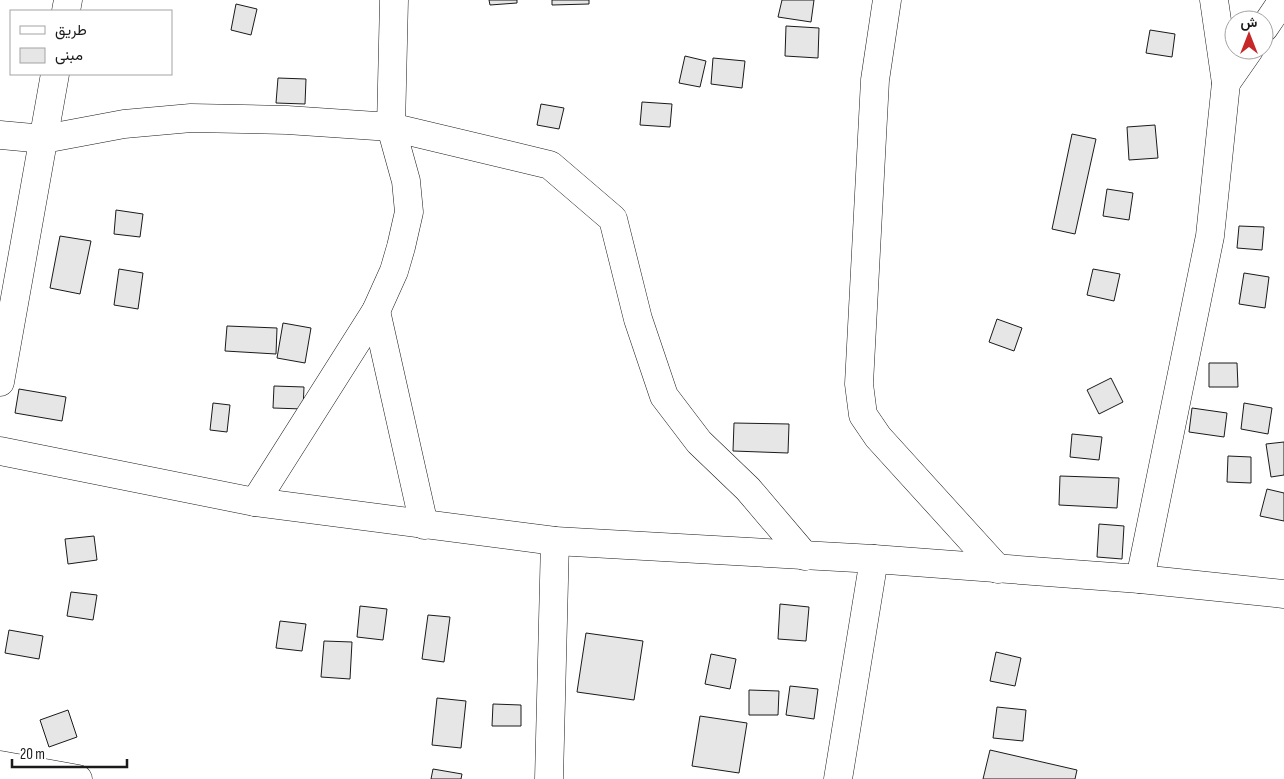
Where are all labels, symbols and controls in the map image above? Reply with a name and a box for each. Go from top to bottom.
legend [10,10,172,75]
north arrow [1224,10,1274,60]
text: ش [1241,14,1258,31]
text: طريق [55,21,87,40]
text: مبنى [55,46,83,65]
scale bar [12,736,128,768]
text: 20 m [20,745,45,764]

